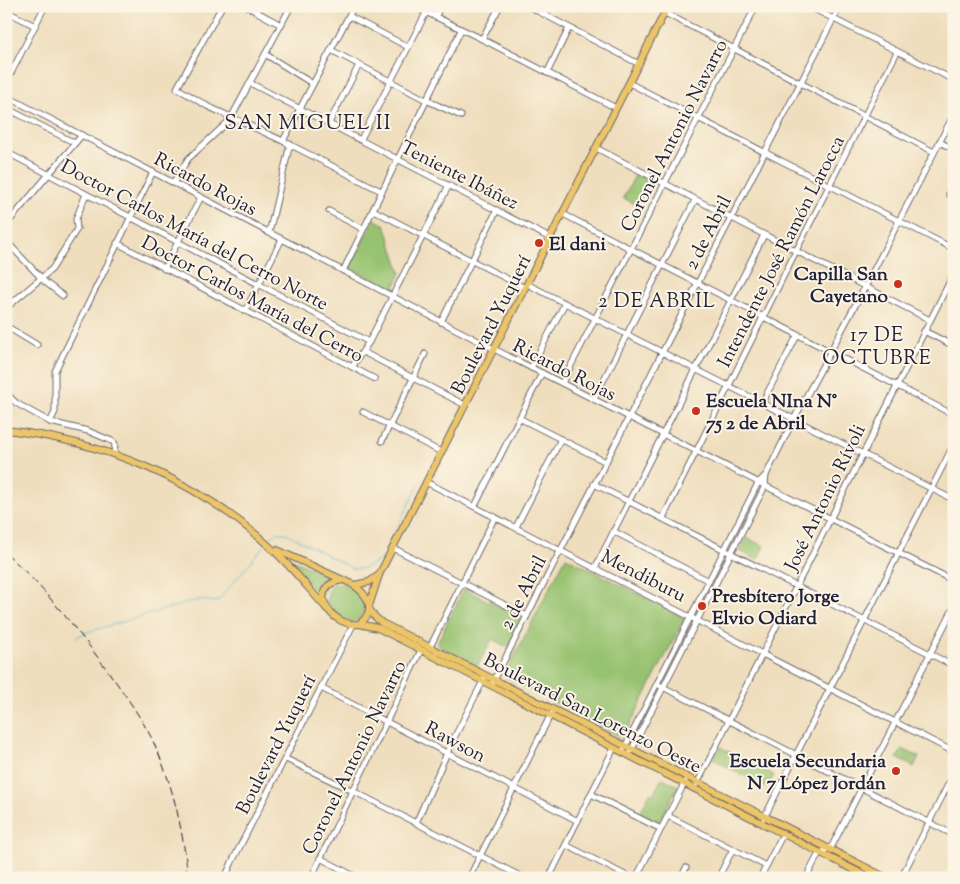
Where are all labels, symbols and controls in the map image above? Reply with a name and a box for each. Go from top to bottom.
street label: Coronel Antonio Navarro [615,35,736,237]
district label: SAN MIGUEL II [224,109,392,139]
street label: Intendente José Ramón Larocca [712,131,853,373]
street label: Teniente Ibáñez [395,135,523,218]
street label: Ricardo Rojas [149,147,261,224]
street label: Doctor Carlos María del Cerro Norte [57,154,333,314]
street label: 2 de Abril [679,191,739,275]
street label: Doctor Carlos María del Cerro [138,230,368,366]
place label: El dani [549,232,607,259]
marker: El dani [533,237,545,249]
street label: Boulevard Yuquerí [445,251,539,400]
place label: Capilla San Cayetano [794,262,889,311]
marker: Capilla San Cayetano [892,278,904,290]
district label: 2 DE ABRIL [598,288,716,317]
district label: 17 DE OCTUBRE [822,322,932,374]
street label: Ricardo Rojas [507,334,620,409]
place label: Escuela NIna N° 75 2 de Abril [706,389,837,438]
marker: Escuela NIna N° 75 2 de Abril [690,405,702,417]
street label: José Antonio Rívoli [779,420,873,577]
street label: Mendiburu [596,544,690,610]
street label: 2 de Abril [494,551,554,635]
place label: Presbítero Jorge Elvio Odiard [712,584,840,633]
marker: Presbítero Jorge Elvio Odiard [696,600,708,612]
street label: Boulevard San Lorenzo Oeste [478,647,706,781]
street label: Coronel Antonio Navarro [296,657,414,860]
street label: Boulevard Yuquerí [230,671,324,820]
street label: Rawson [420,716,490,770]
place label: Escuela Secundaria N 7 López Jordán [729,749,887,798]
marker: Escuela Secundaria N 7 López Jordán [890,765,902,777]

